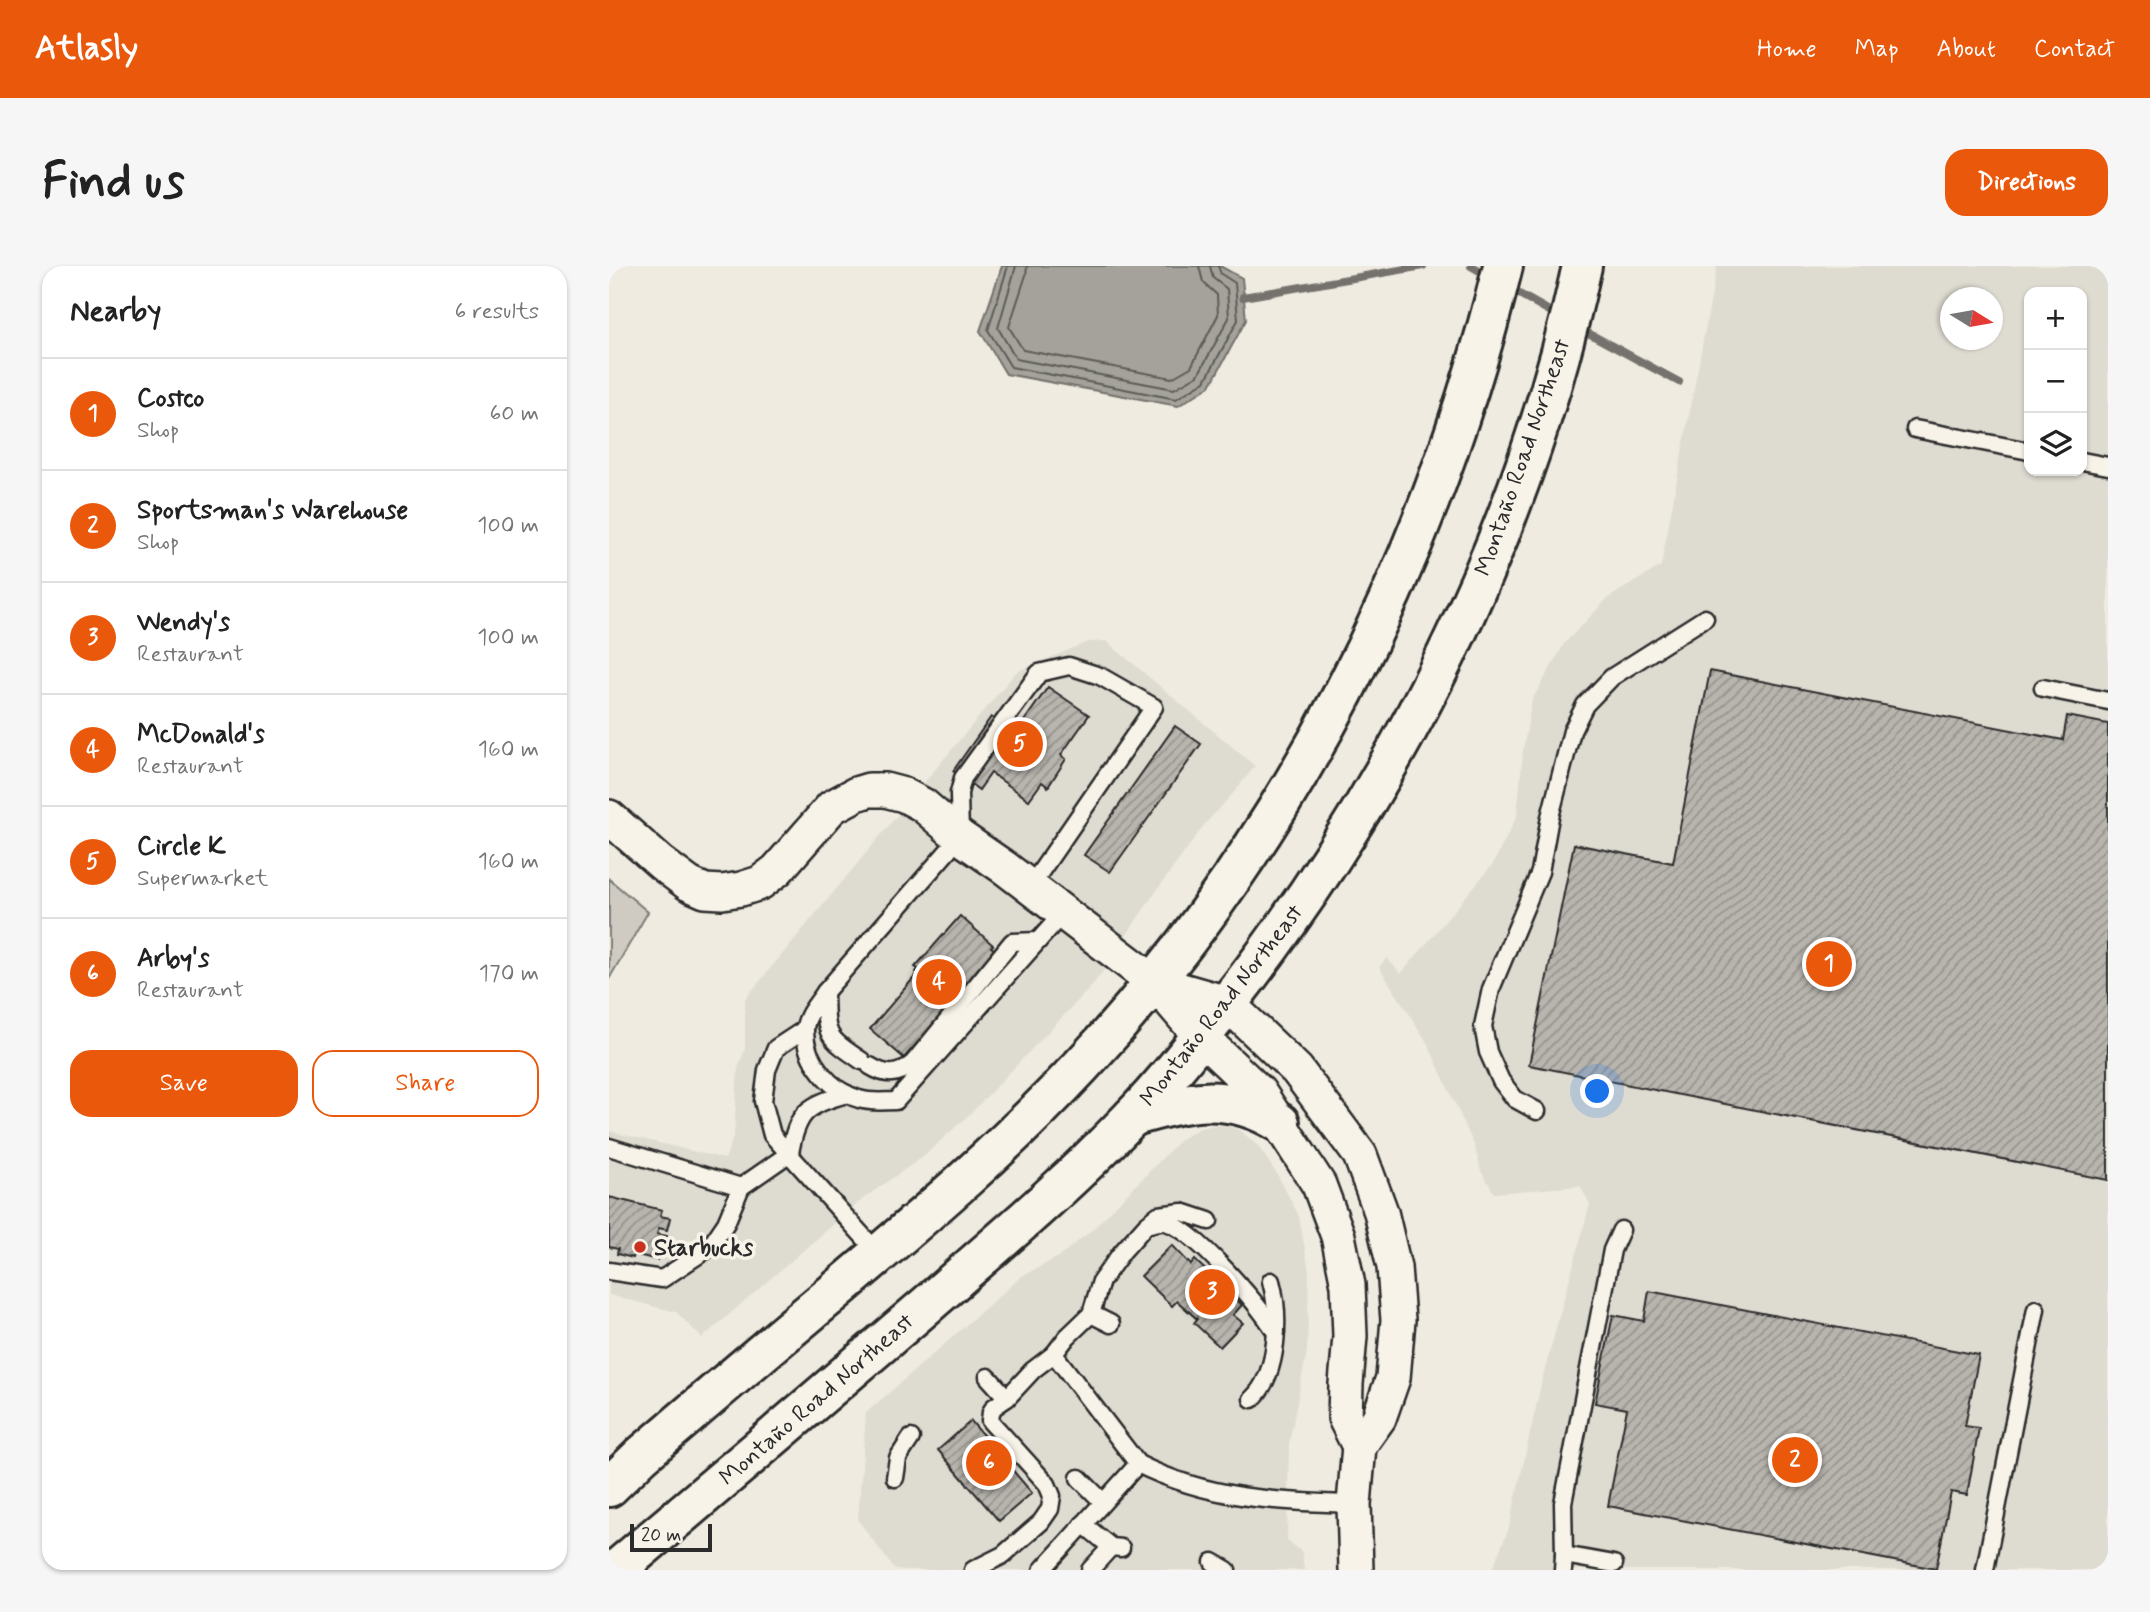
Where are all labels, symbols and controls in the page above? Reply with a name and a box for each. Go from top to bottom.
text: Atlasly [35,27,138,71]
text: Home [1757,34,1817,65]
text: Map [1855,34,1899,65]
text: About [1937,34,1996,65]
text: Contact [2034,34,2115,65]
button: Directions [1945,149,2108,216]
text: Find us [42,150,185,215]
north arrow [1940,287,2003,350]
map controls [2024,287,2087,476]
button: + [2024,287,2087,350]
text: Nearby [70,292,161,331]
text: 6 results [455,297,539,327]
street label: Montaño Road Northeast [1468,335,1579,580]
button: − [2024,350,2087,413]
text: Costco [137,382,204,416]
text: 1 [88,399,98,429]
text: 60 m [490,399,539,429]
button: layers [2024,413,2087,476]
text: Shop [137,416,179,446]
text: Sportsman's Warehouse [137,494,408,528]
text: 2 [87,511,99,541]
text: 100 m [477,511,539,541]
text: Shop [137,528,179,558]
text: Wendy's [137,606,230,640]
text: 3 [88,623,98,653]
text: 100 m [477,623,539,653]
text: Restaurant [137,640,244,670]
text: McDonald's [137,718,265,752]
pin: 5 [997,718,1043,770]
text: 4 [86,735,100,765]
text: 160 m [478,735,539,765]
text: Restaurant [137,752,244,782]
text: Circle K [137,830,226,864]
text: 5 [86,847,100,877]
text: 160 m [478,847,539,877]
text: Supermarket [137,864,268,894]
street label: Montaño Road Northeast [1133,898,1311,1113]
pin: 1 [1806,938,1852,990]
text: Arby's [137,942,209,976]
pin: 4 [916,956,962,1008]
text: 6 [87,959,99,989]
text: 170 m [479,959,539,989]
text: Restaurant [137,976,244,1006]
button: Save [70,1050,298,1117]
button: Share [312,1050,539,1117]
your location [1580,1074,1614,1108]
place label: Starbucks [654,1233,753,1264]
marker: Starbucks [632,1239,648,1255]
pin: 3 [1189,1266,1235,1318]
street label: Montaño Road Northeast [713,1307,921,1493]
pin: 2 [1772,1434,1818,1486]
pin: 6 [966,1437,1012,1489]
scale bar [630,1521,712,1553]
text: 20 m [641,1523,681,1548]

